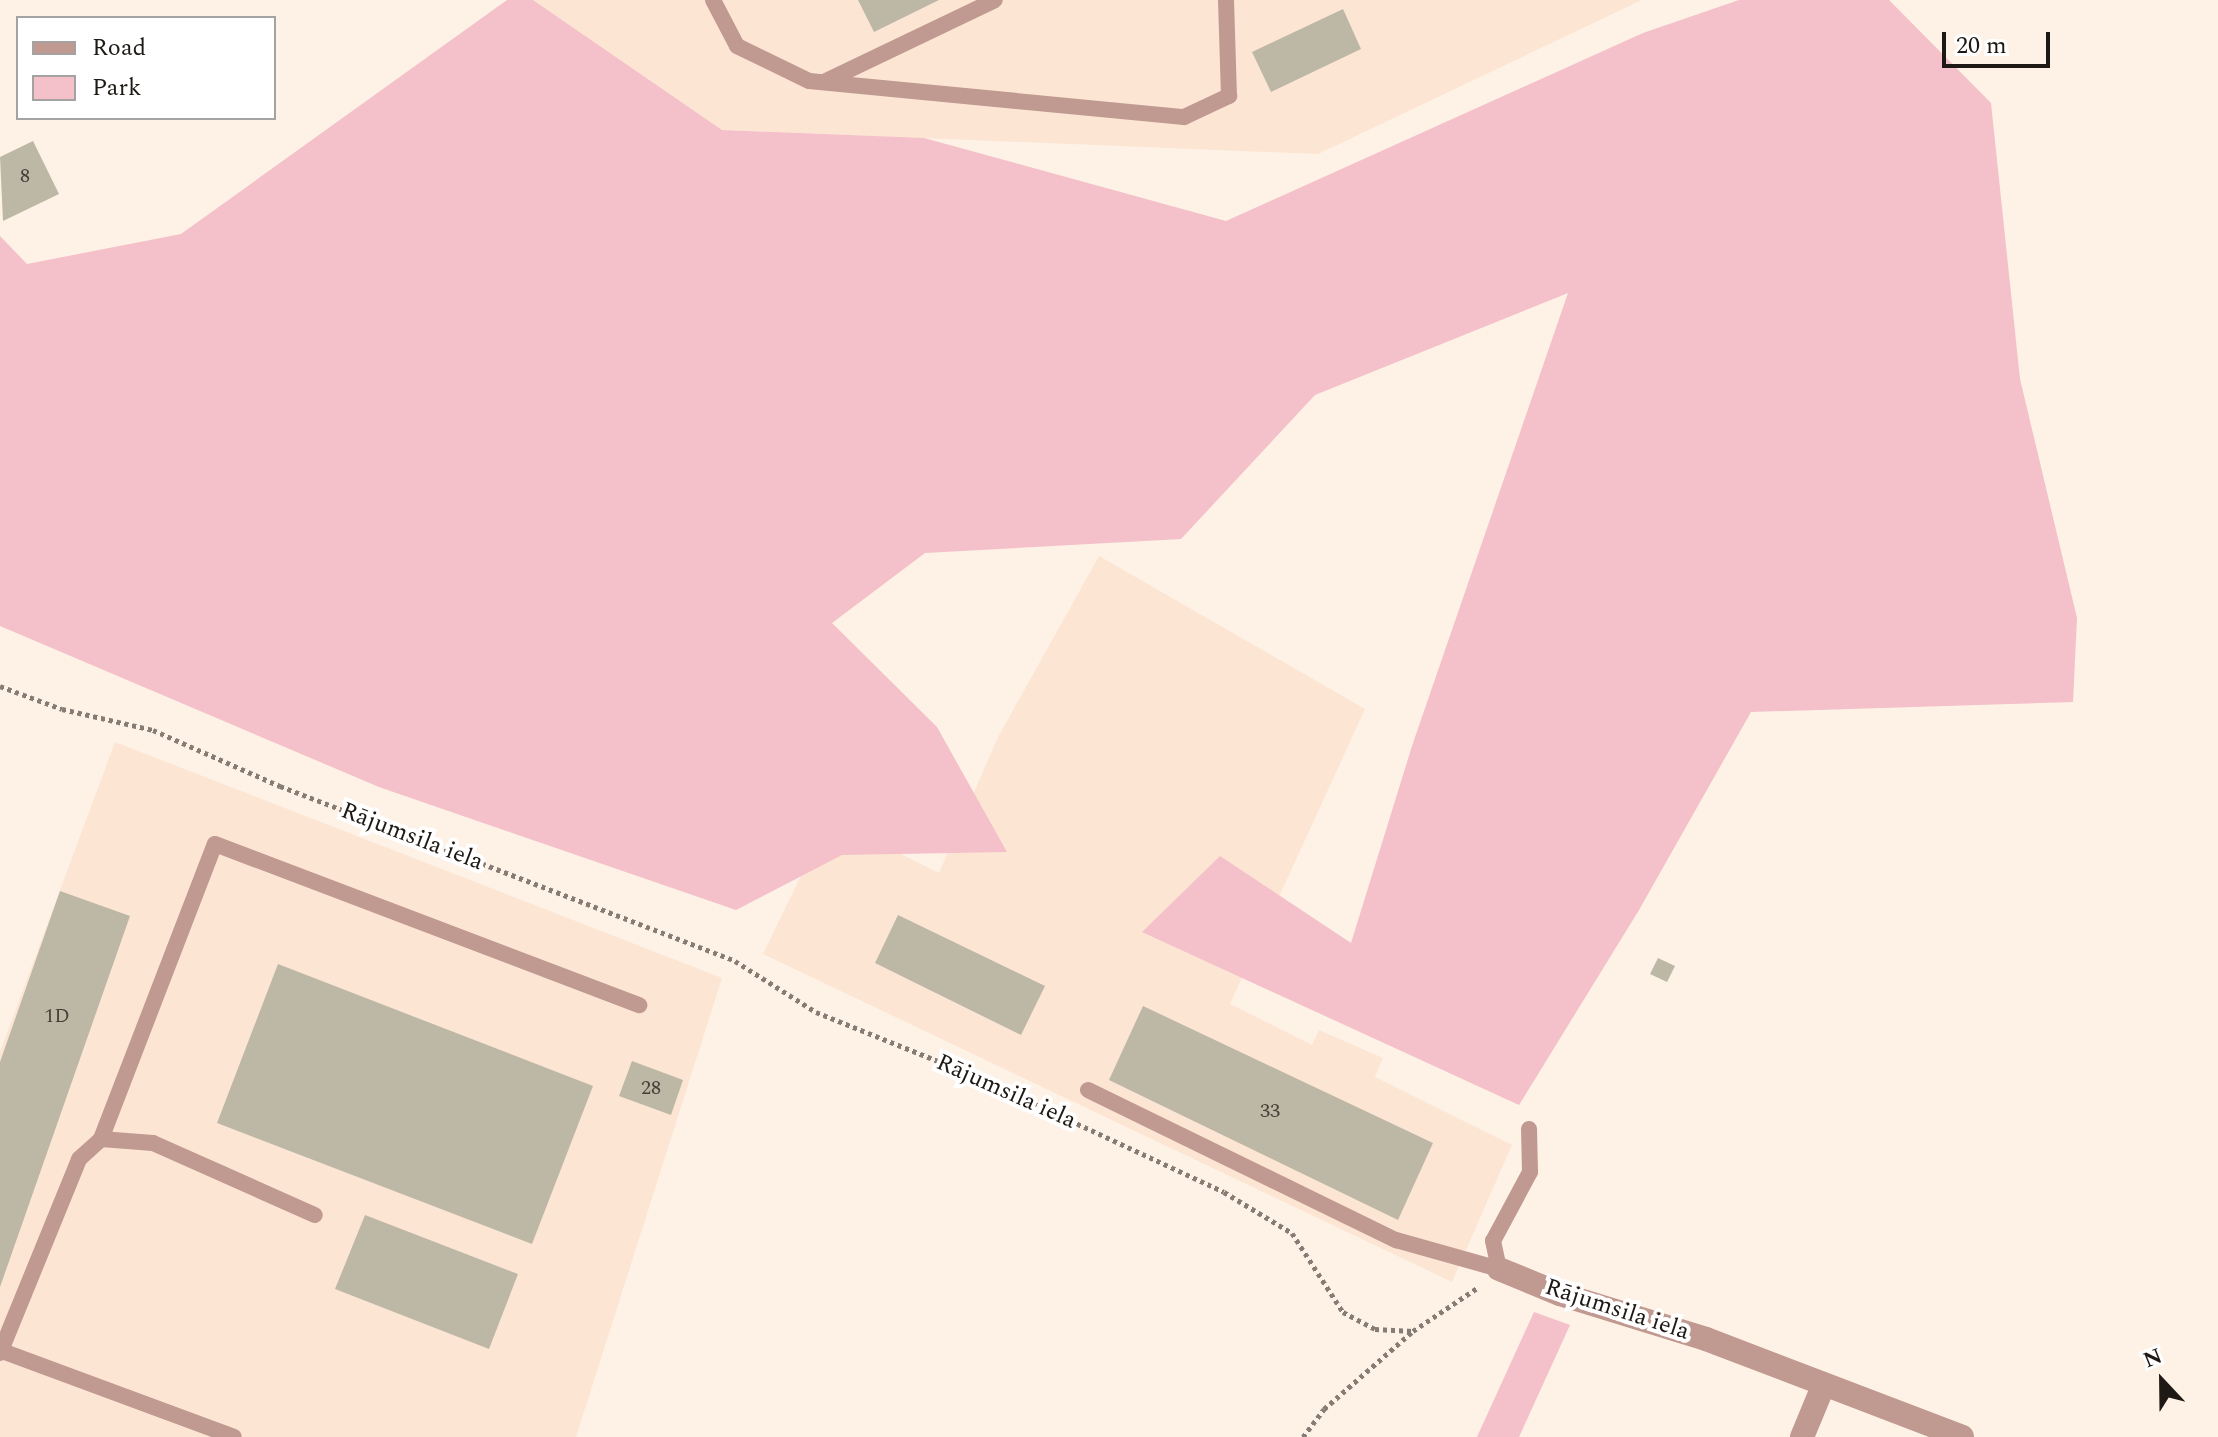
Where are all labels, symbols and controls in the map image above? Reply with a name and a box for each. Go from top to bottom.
legend [16,16,276,120]
scale bar [1946,16,2054,66]
text: 20 m [1956,28,2007,64]
text: Road [92,30,146,66]
text: Park [92,70,142,106]
house number: 8 [20,164,30,188]
street label: Rājumsila iela [337,797,487,877]
house number: 1D [44,1004,70,1028]
street label: Rājumsila iela [932,1048,1080,1136]
house number: 28 [641,1076,661,1100]
house number: 33 [1260,1099,1280,1123]
street label: Rājumsila iela [1541,1273,1693,1347]
text: N [2138,1340,2167,1377]
north arrow [2122,1341,2202,1421]

